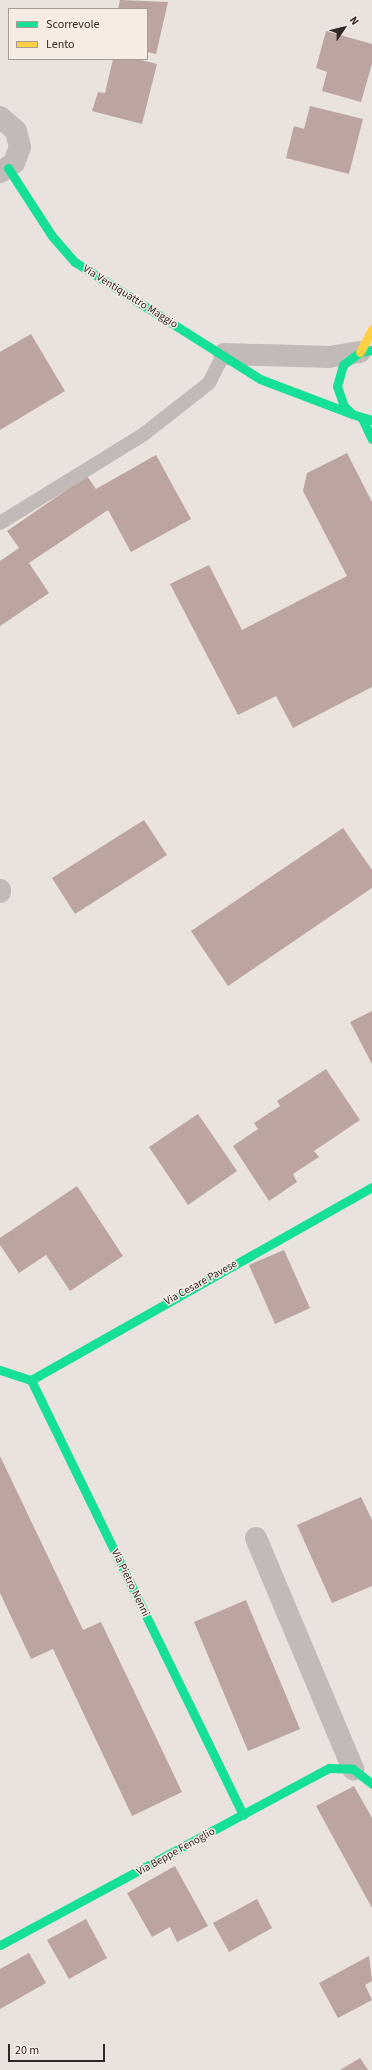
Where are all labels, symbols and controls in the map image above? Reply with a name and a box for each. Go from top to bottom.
legend [8,8,148,60]
north arrow [324,8,364,48]
text: N [346,14,362,28]
text: Scorrevole [46,16,99,33]
text: Lento [46,36,75,53]
street label: Via Ventiquattro Maggio [80,262,180,332]
street label: Via Cesare Pavese [162,1258,240,1308]
street label: Via Pietro Nenni [108,1547,152,1619]
street label: Via Beppe Fenoglio [134,1825,218,1879]
scale bar [10,2036,107,2062]
text: 20 m [15,2042,39,2059]

